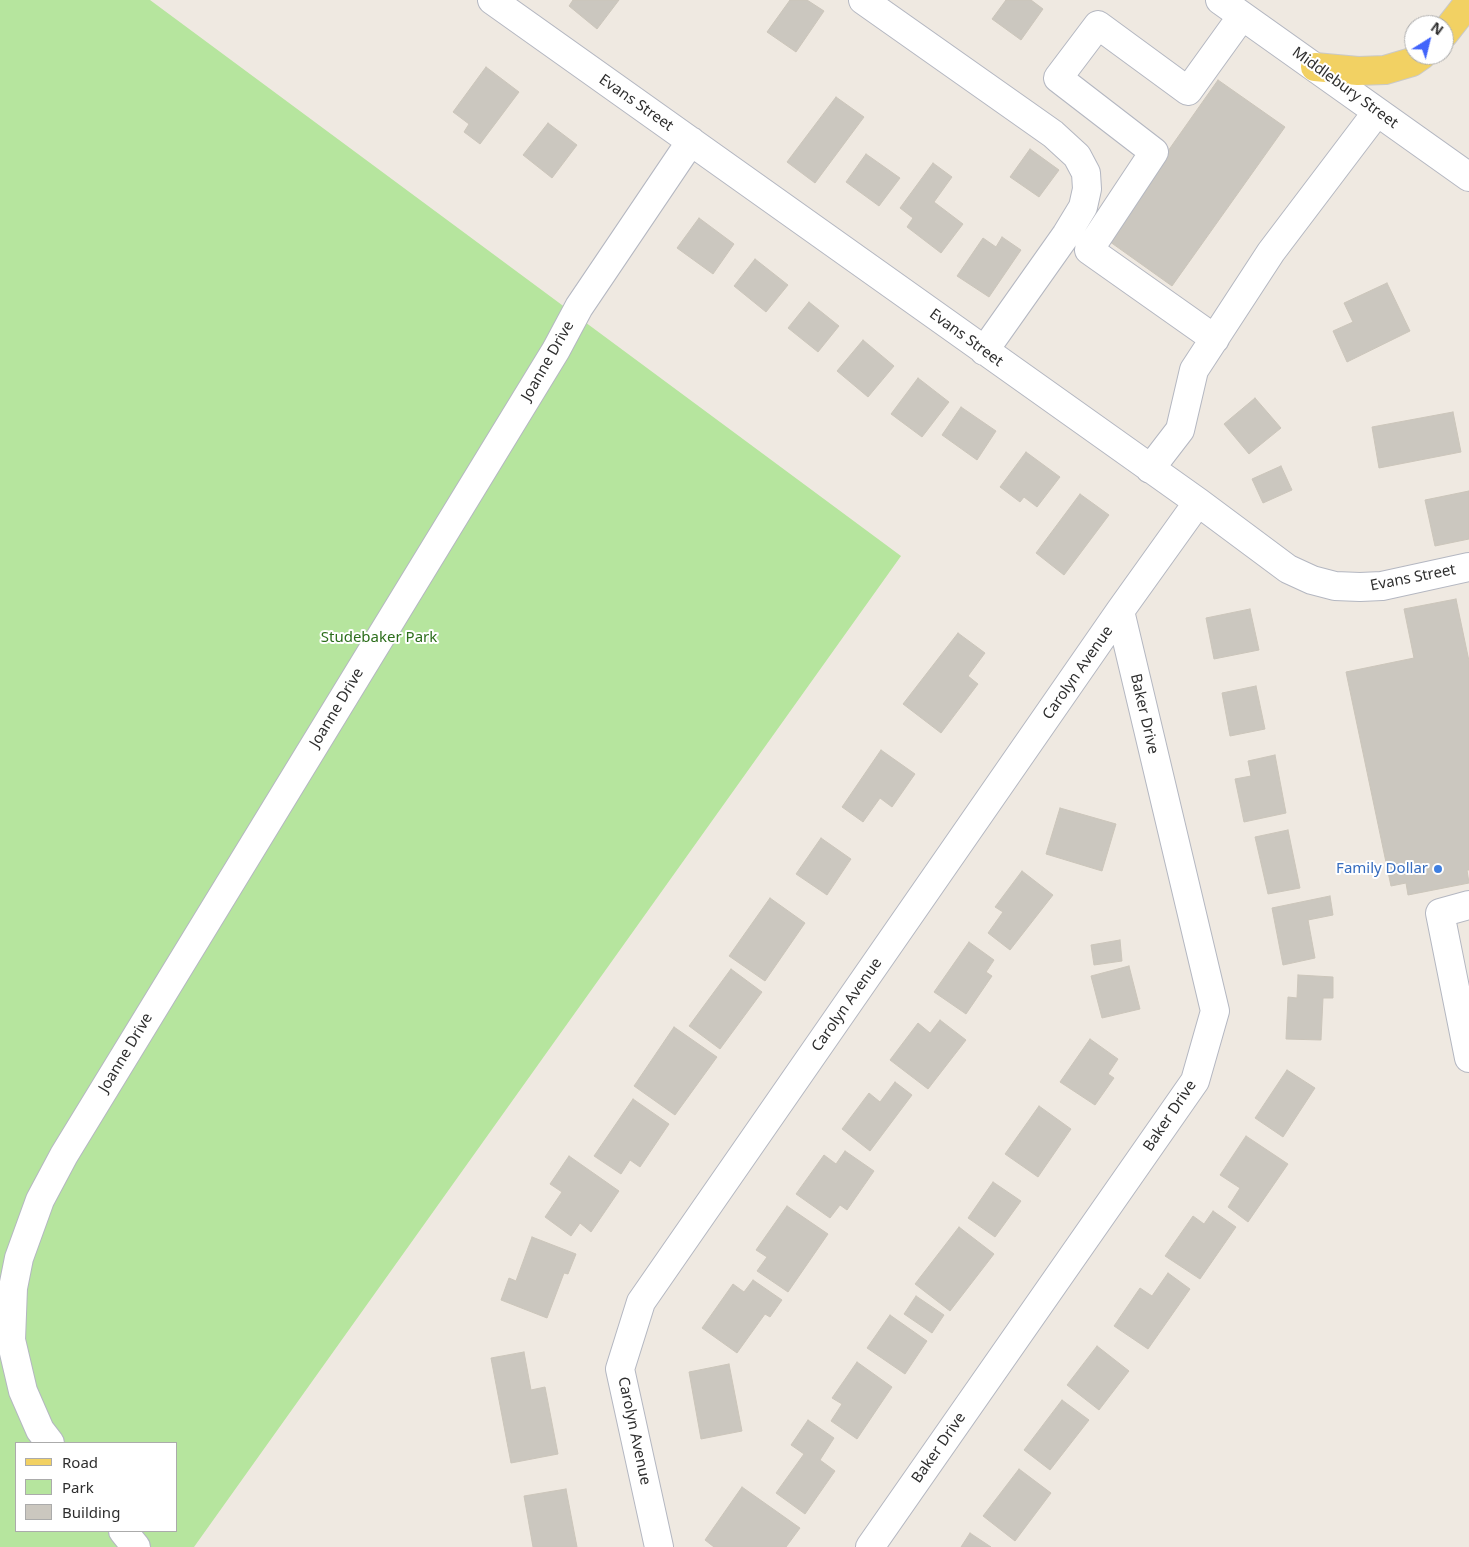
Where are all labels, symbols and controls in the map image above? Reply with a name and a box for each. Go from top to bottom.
north arrow [1404,15,1454,65]
text: N [1427,17,1448,39]
street label: Middlebury Street [1289,44,1401,132]
street label: Evans Street [595,71,677,135]
street label: Evans Street [926,305,1006,371]
street label: Joanne Drive [518,318,578,404]
street label: Evans Street [1369,561,1457,595]
street label: Carolyn Avenue [1039,623,1117,723]
park label: Studebaker Park [321,629,437,647]
street label: Joanne Drive [306,665,368,751]
street label: Baker Drive [1126,672,1162,756]
place label: Family Dollar [1336,860,1428,878]
marker: Family Dollar [1432,863,1444,875]
street label: Carolyn Avenue [808,955,886,1055]
street label: Joanne Drive [95,1010,157,1096]
street label: Baker Drive [1140,1077,1200,1155]
street label: Carolyn Avenue [614,1375,654,1487]
street label: Baker Drive [908,1409,970,1487]
legend [15,1442,178,1532]
text: Road [62,1452,98,1472]
text: Park [62,1477,94,1497]
text: Building [62,1502,120,1522]

